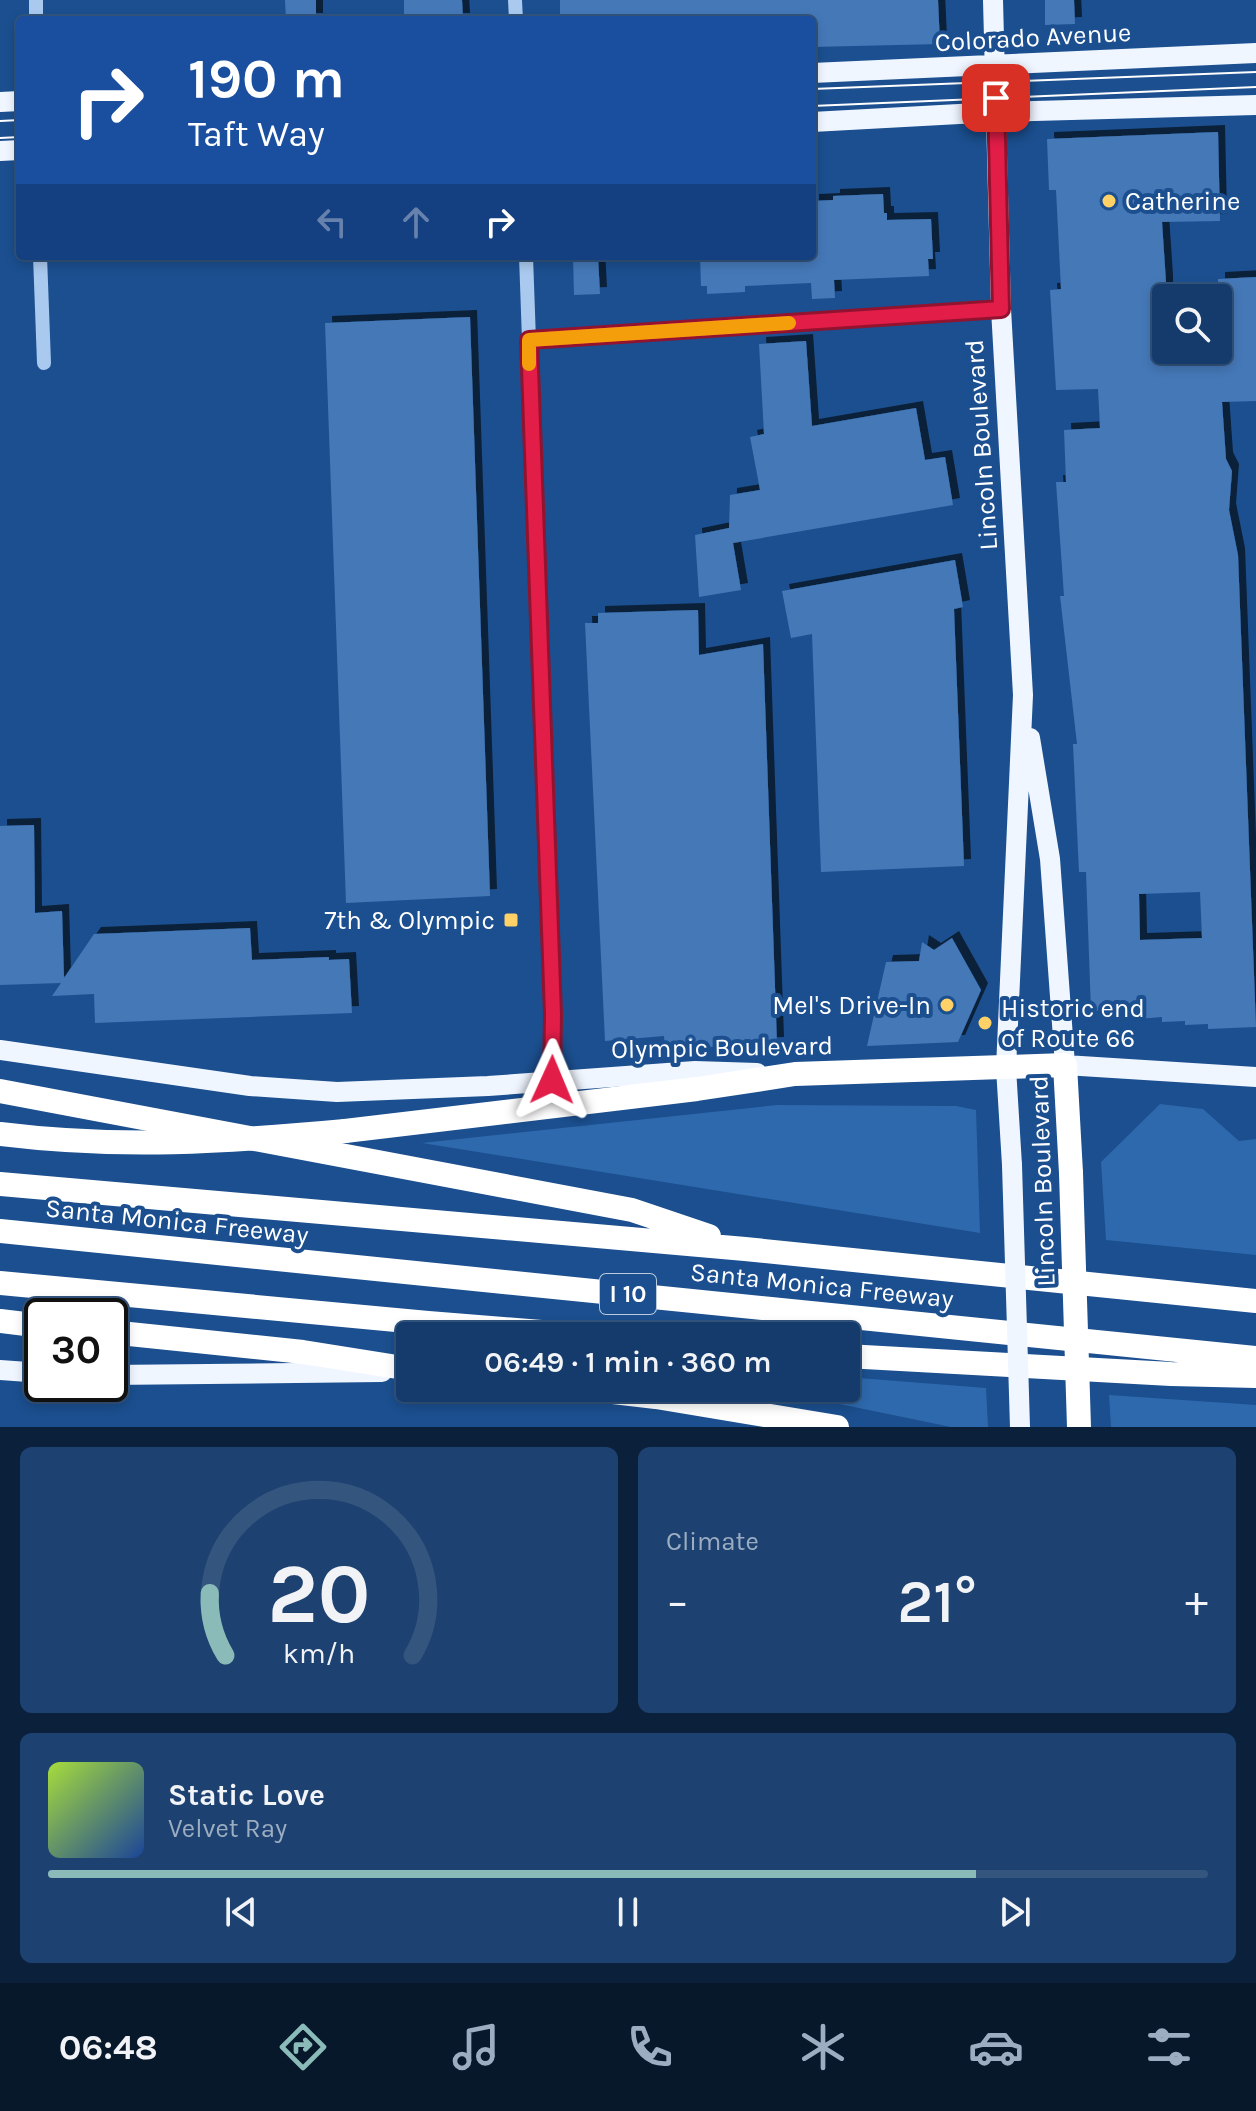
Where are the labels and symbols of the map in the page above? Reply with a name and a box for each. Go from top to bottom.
street label: Colorado Avenue [934,17,1132,58]
pin [962,64,1030,132]
place label: Catherine [1125,186,1240,217]
marker: Catherine [1100,192,1118,210]
street label: Lincoln Boulevard [959,338,1004,551]
place label: 7th & Olympic [324,905,495,936]
marker: 7th & Olympic [502,911,520,929]
place label: Mel's Drive-In [772,990,931,1021]
place label: Historic end of Route 66 [1001,993,1145,1054]
marker: Mel's Drive-In [938,996,956,1014]
marker: Historic end of Route 66 [976,1014,994,1032]
street label: Olympic Boulevard [611,1030,833,1065]
position arrow [510,1038,594,1122]
street label: Lincoln Boulevard [1023,1075,1062,1287]
street label: Santa Monica Freeway [44,1192,310,1251]
street label: Santa Monica Freeway [689,1256,955,1315]
road number: I 10 [600,1274,656,1314]
speed limit sign: 30 [24,1298,128,1402]

